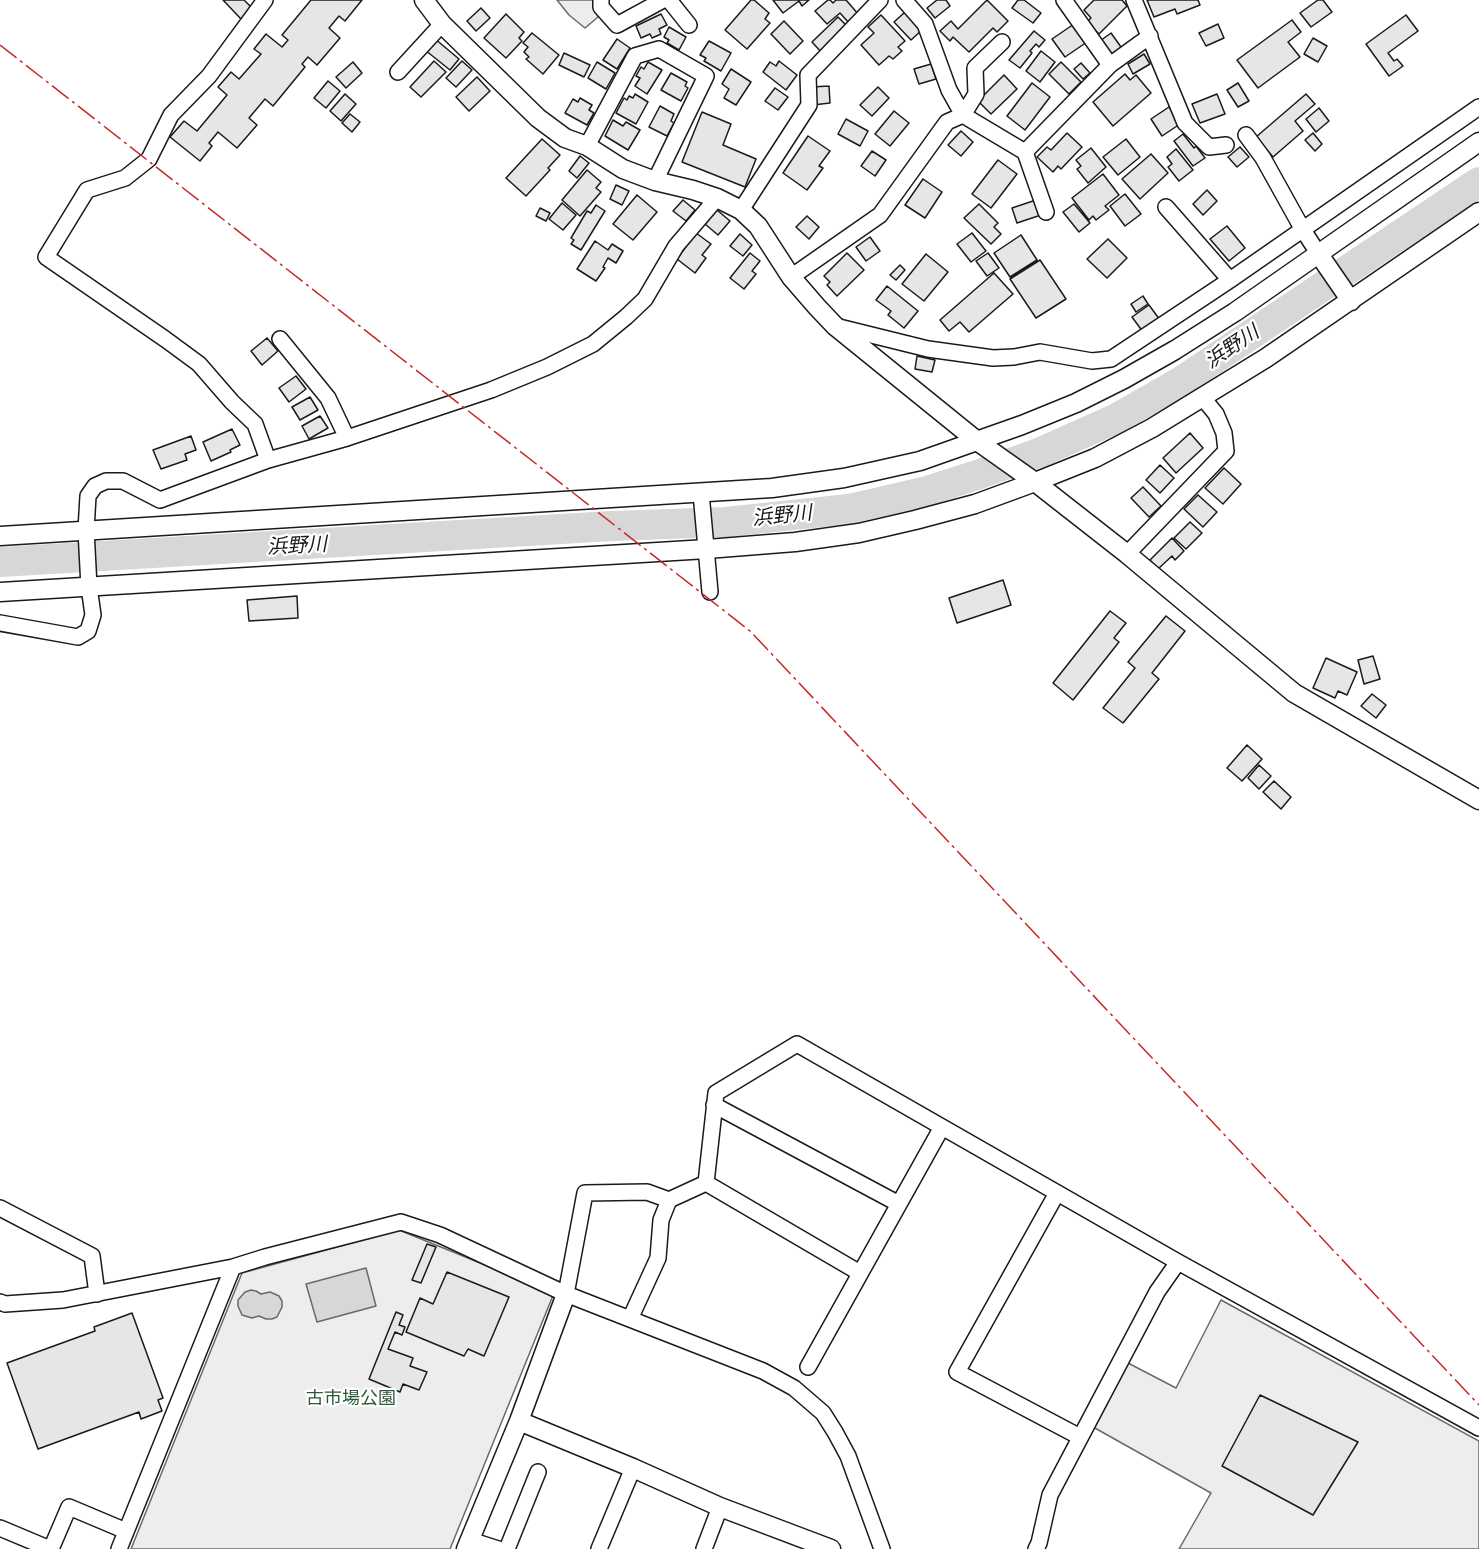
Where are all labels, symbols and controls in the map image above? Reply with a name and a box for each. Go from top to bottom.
water label: 浜野川 [1200,320,1264,374]
water label: 浜野川 [751,501,813,531]
water label: 浜野川 [266,532,328,560]
park label: 古市場公園 [306,1388,396,1410]

